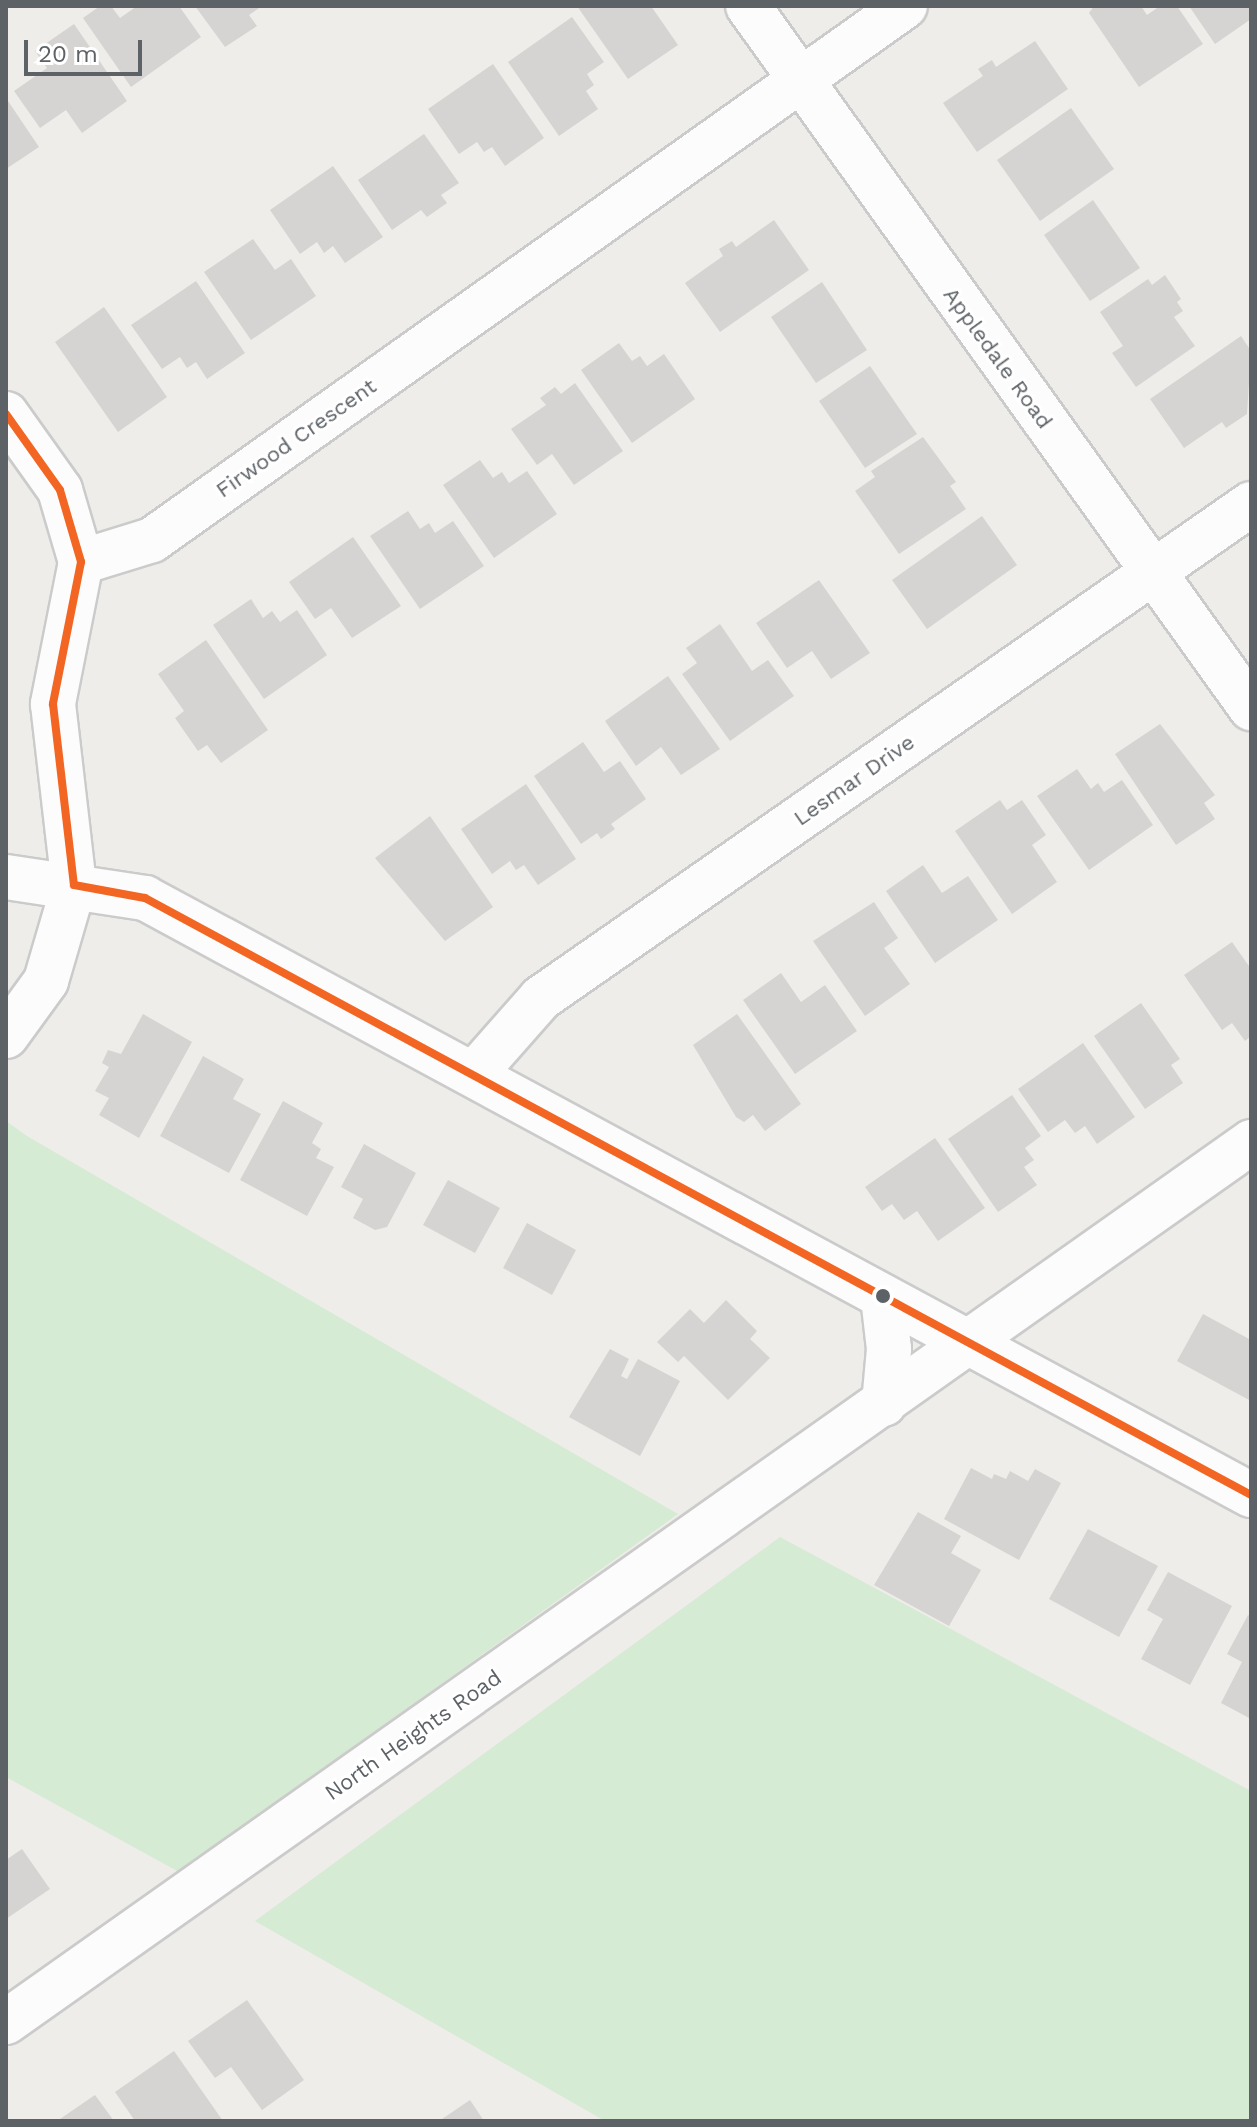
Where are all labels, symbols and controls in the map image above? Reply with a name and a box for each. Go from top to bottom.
scale bar [28,24,146,74]
text: 20 m [38,40,98,68]
street label: Appledale Road [938,282,1058,434]
street label: Firwood Crescent [211,373,381,503]
street label: Lesmar Drive [788,729,920,831]
unlabelled marker [875,1288,891,1304]
street label: North Heights Road [320,1664,506,1806]

